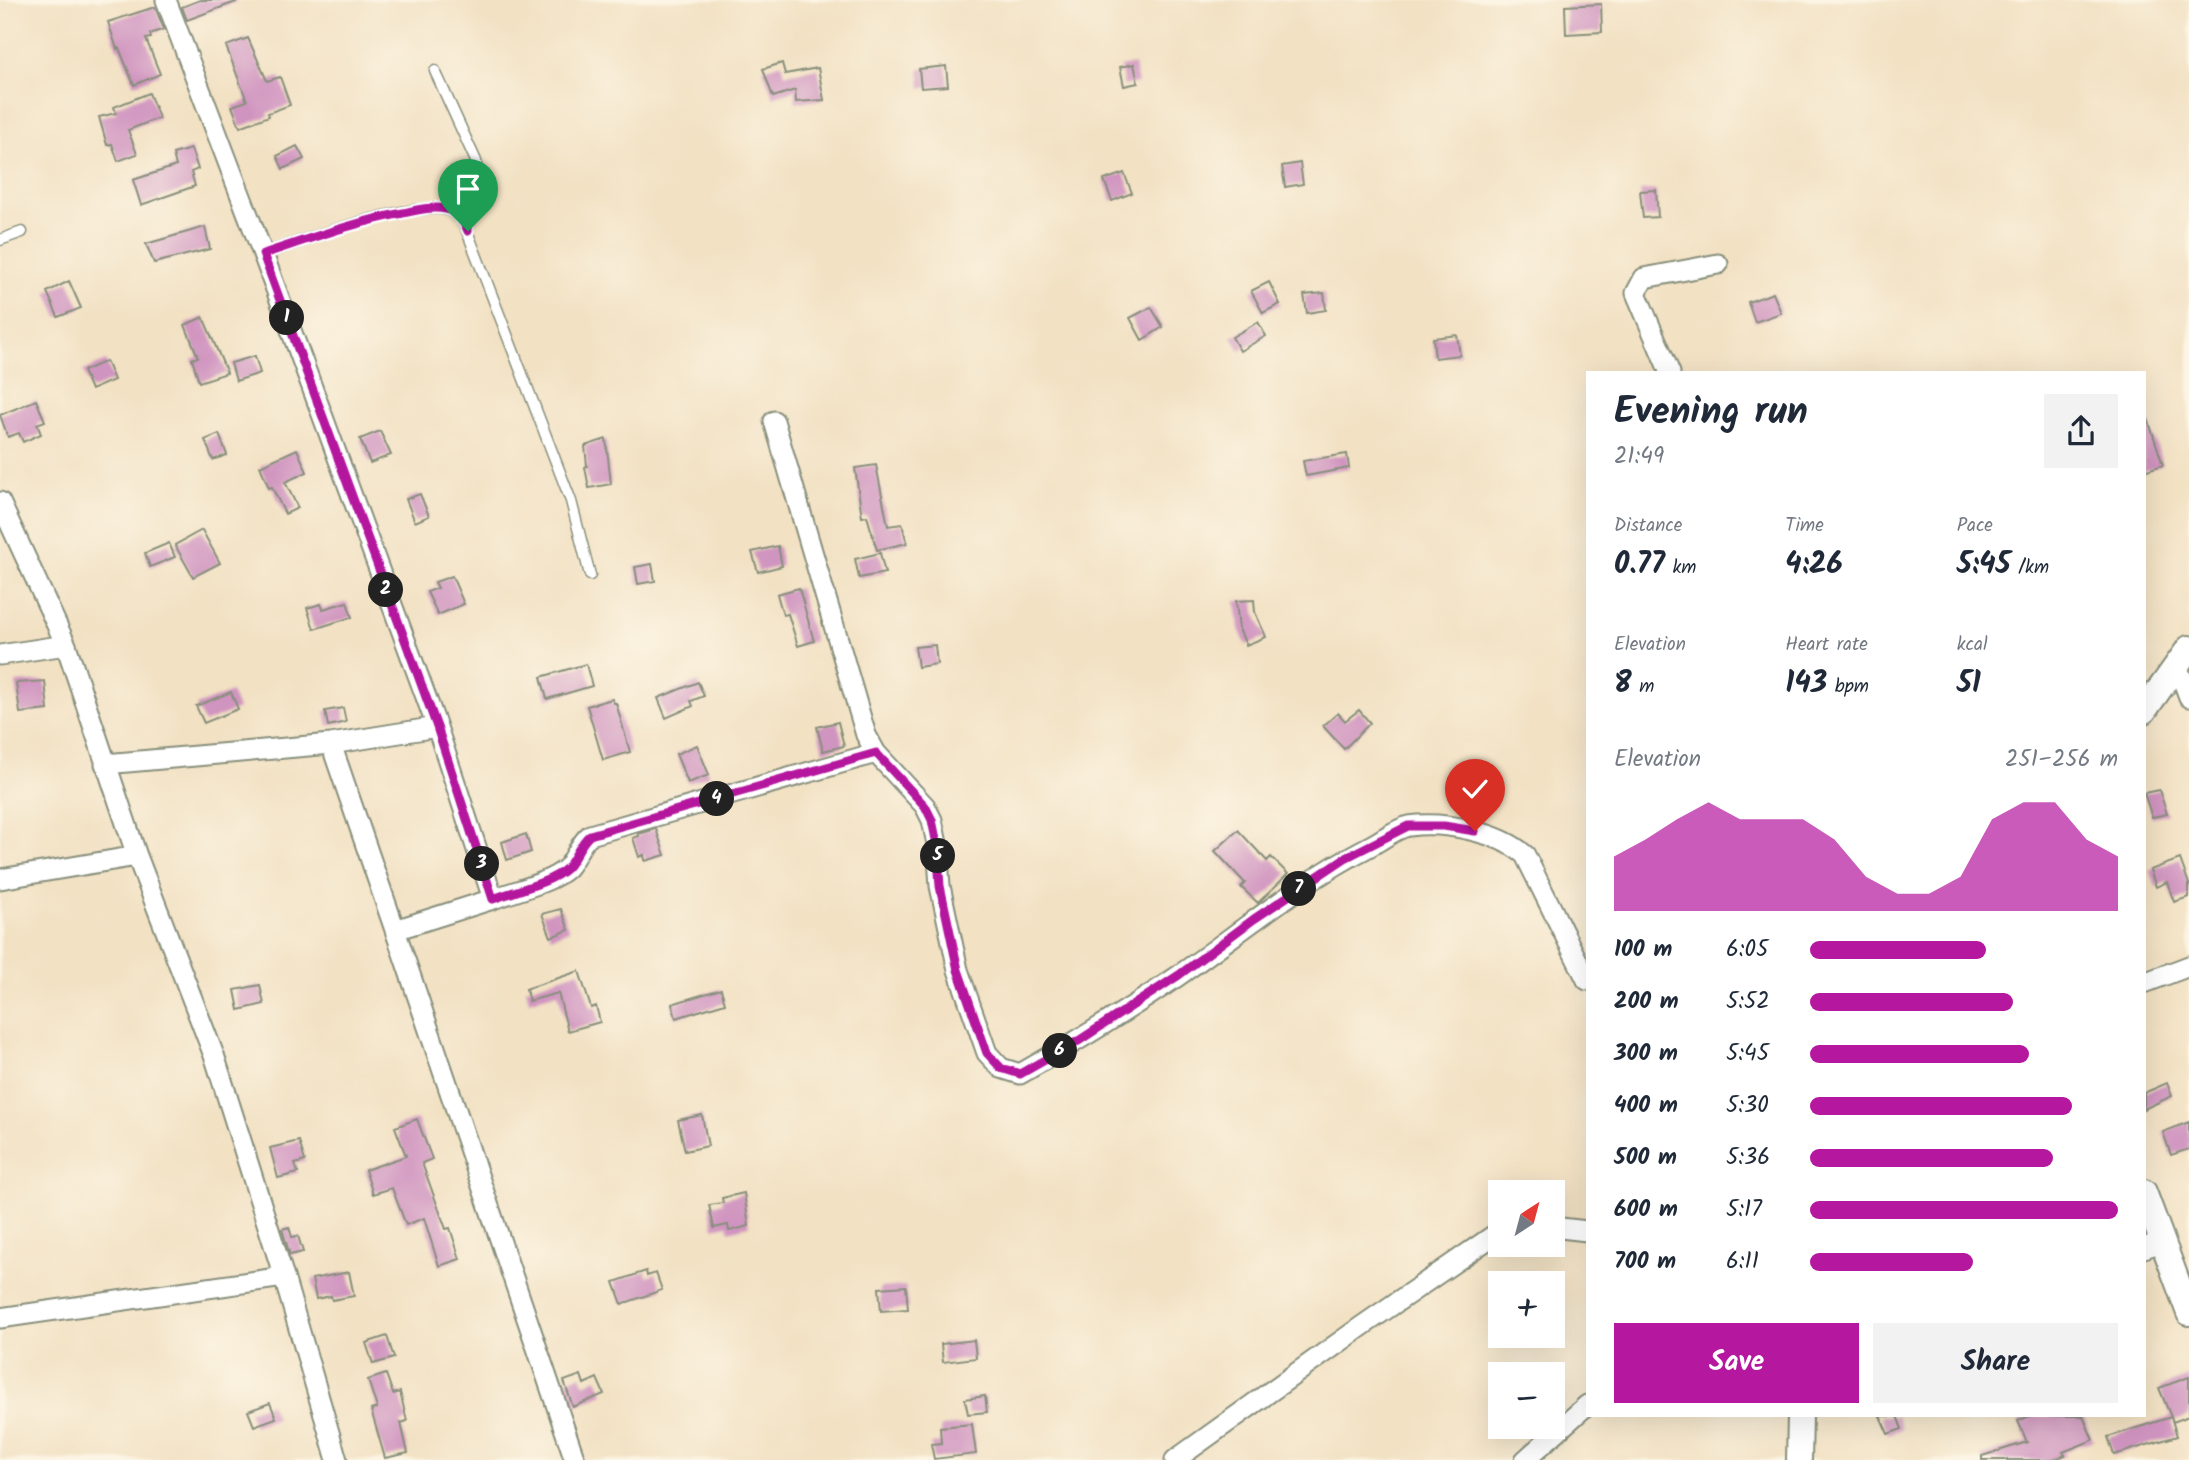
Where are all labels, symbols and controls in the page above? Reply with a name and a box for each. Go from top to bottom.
pin [438,159,498,231]
icon: arrive [449,170,487,208]
pin: 1 [270,300,304,336]
text: 1 [284,302,289,332]
text: Evening run [1614,383,1808,443]
button: share [2044,394,2118,468]
text: 21:49 [1614,439,1664,475]
text: Distance [1614,511,1682,541]
text: Time [1785,511,1824,541]
text: Pace [1957,511,1993,541]
text: 0.77 [1614,541,1665,589]
text: 4:26 [1785,541,1843,589]
text: 5:45 [1957,541,2011,589]
text: km [1665,553,1696,583]
text: /km [2011,553,2049,583]
pin: 2 [368,572,404,608]
text: 2 [380,574,391,604]
text: Elevation [1614,630,1686,660]
text: Heart rate [1785,630,1868,660]
text: kcal [1957,630,1988,660]
text: 8 [1614,660,1632,708]
text: 143 [1785,660,1827,708]
text: 51 [1957,660,1981,708]
text: m [1632,672,1654,702]
text: bpm [1827,672,1869,702]
text: Elevation [1614,742,1701,778]
text: 251–256 m [2005,742,2118,778]
pin [1445,759,1505,831]
icon: check [1456,770,1494,808]
pin: 4 [700,782,734,816]
text: 4 [711,783,722,813]
pin: 5 [920,838,956,874]
text: 5 [933,840,942,870]
pin: 3 [464,846,500,882]
text: 3 [476,848,487,878]
pin: 7 [1282,872,1316,906]
text: 7 [1294,873,1303,903]
text: 100 m [1614,932,1672,968]
text: 6:05 [1726,932,1768,968]
text: 200 m [1614,984,1679,1020]
text: 5:52 [1726,984,1770,1020]
pin: 6 [1042,1034,1078,1068]
text: 6 [1054,1035,1065,1065]
text: 300 m [1614,1036,1678,1072]
text: 5:45 [1726,1036,1769,1072]
text: 400 m [1614,1088,1678,1124]
text: 5:30 [1726,1088,1769,1124]
text: 500 m [1614,1140,1677,1176]
text: 5:36 [1726,1140,1770,1176]
north arrow [1488,1180,1564,1256]
map controls [1488,1180,1565,1439]
text: 600 m [1614,1192,1678,1228]
text: 5:17 [1726,1192,1762,1228]
text: 700 m [1614,1244,1676,1280]
text: 6:11 [1726,1244,1759,1280]
button: + [1488,1271,1565,1348]
button: Save [1614,1323,1859,1403]
button: Share [1873,1323,2118,1403]
button: − [1488,1362,1565,1439]

